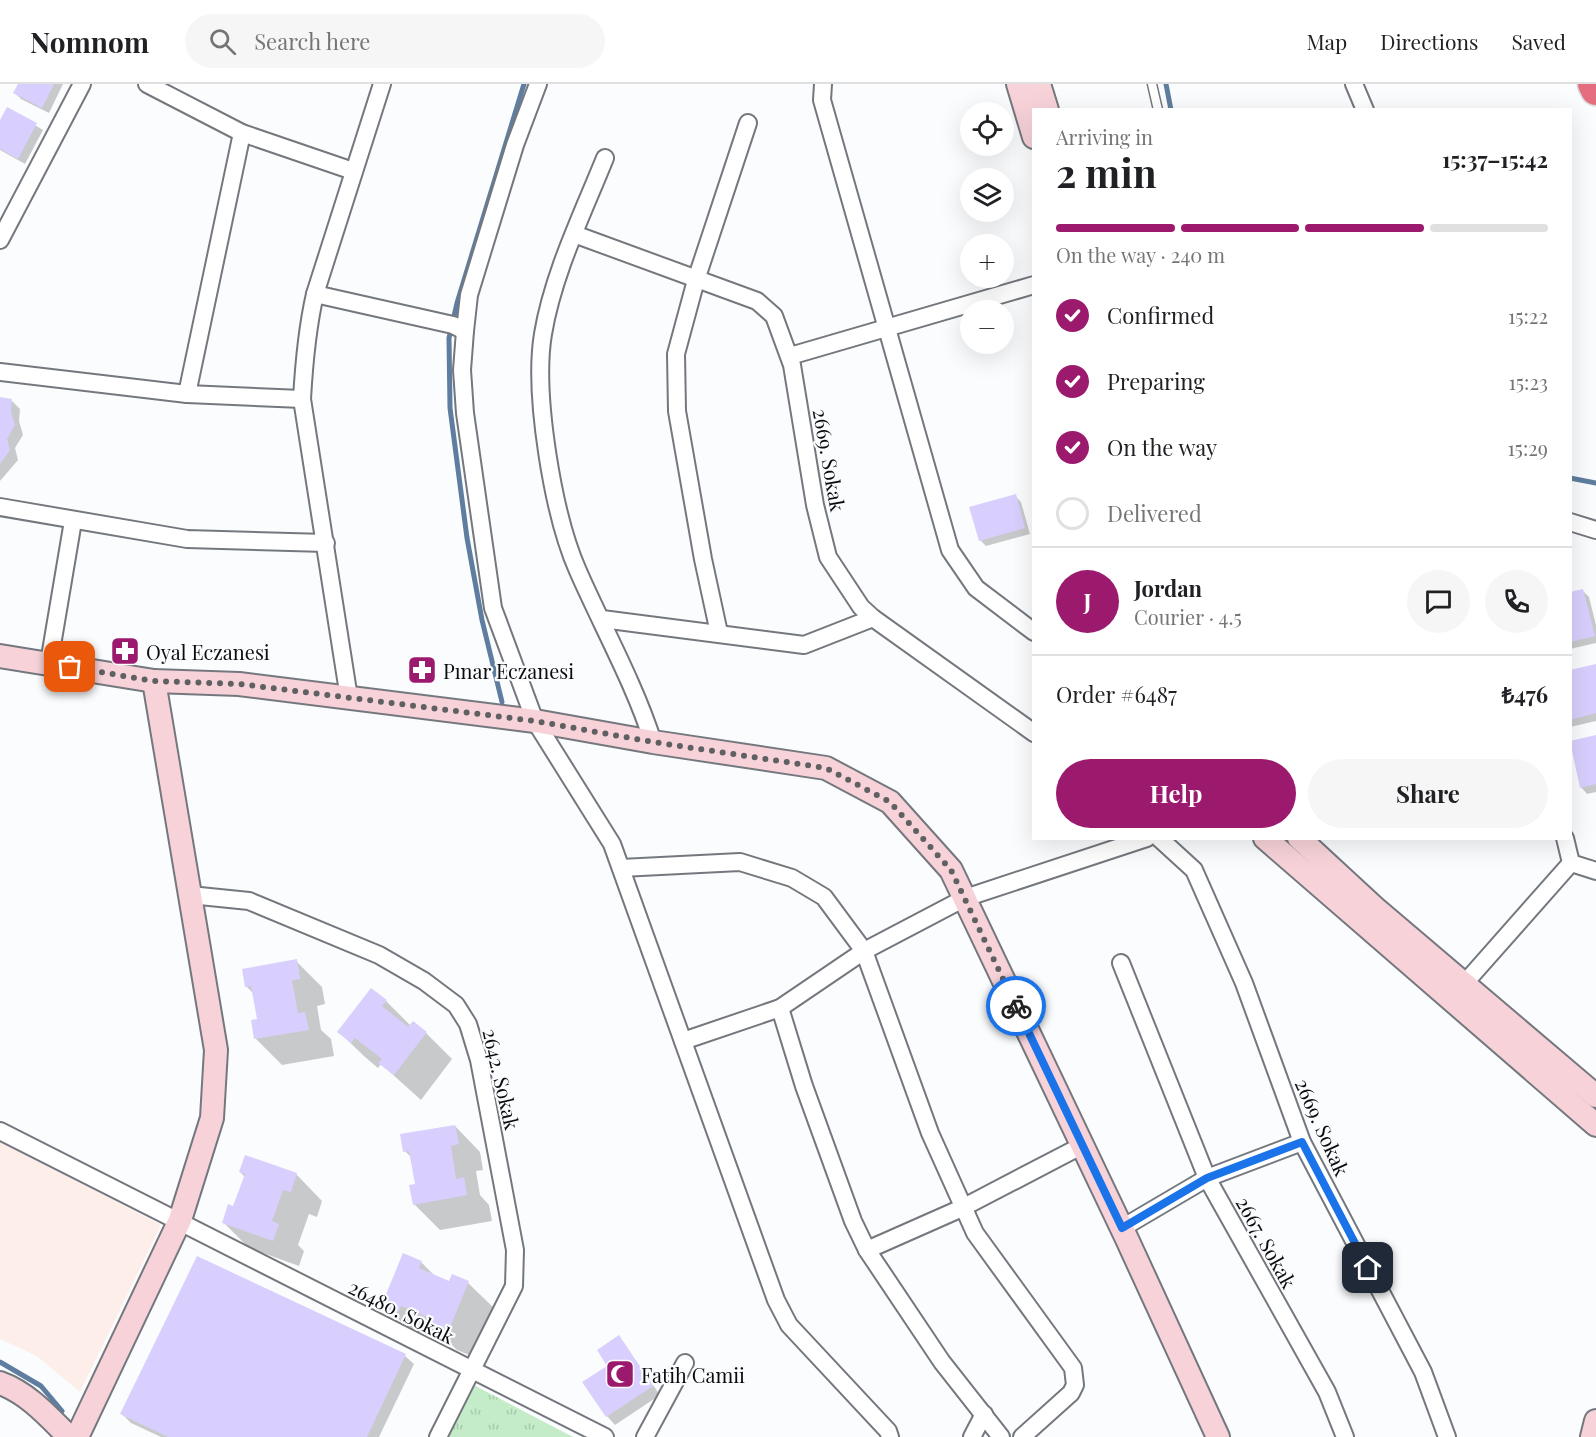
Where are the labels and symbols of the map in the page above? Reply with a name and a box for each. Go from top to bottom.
street label: 2669. Sokak [808,407,852,513]
pharmacy icon: Oyal Eczanesi [109,635,141,667]
place label: Oyal Eczanesi [146,638,270,665]
pin [44,641,95,692]
pharmacy icon: Pınar Eczanesi [406,654,438,686]
place label: Pınar Eczanesi [443,657,574,684]
courier [986,976,1046,1036]
street label: 2642. Sokak [477,1026,527,1132]
street label: 2669. Sokak [1290,1074,1356,1180]
street label: 2667. Sokak [1231,1191,1303,1293]
pin [1342,1242,1393,1293]
street label: 26480. Sokak [344,1273,460,1349]
mosque icon: Fatih Camii [604,1358,636,1390]
place label: Fatih Camii [641,1361,745,1388]

